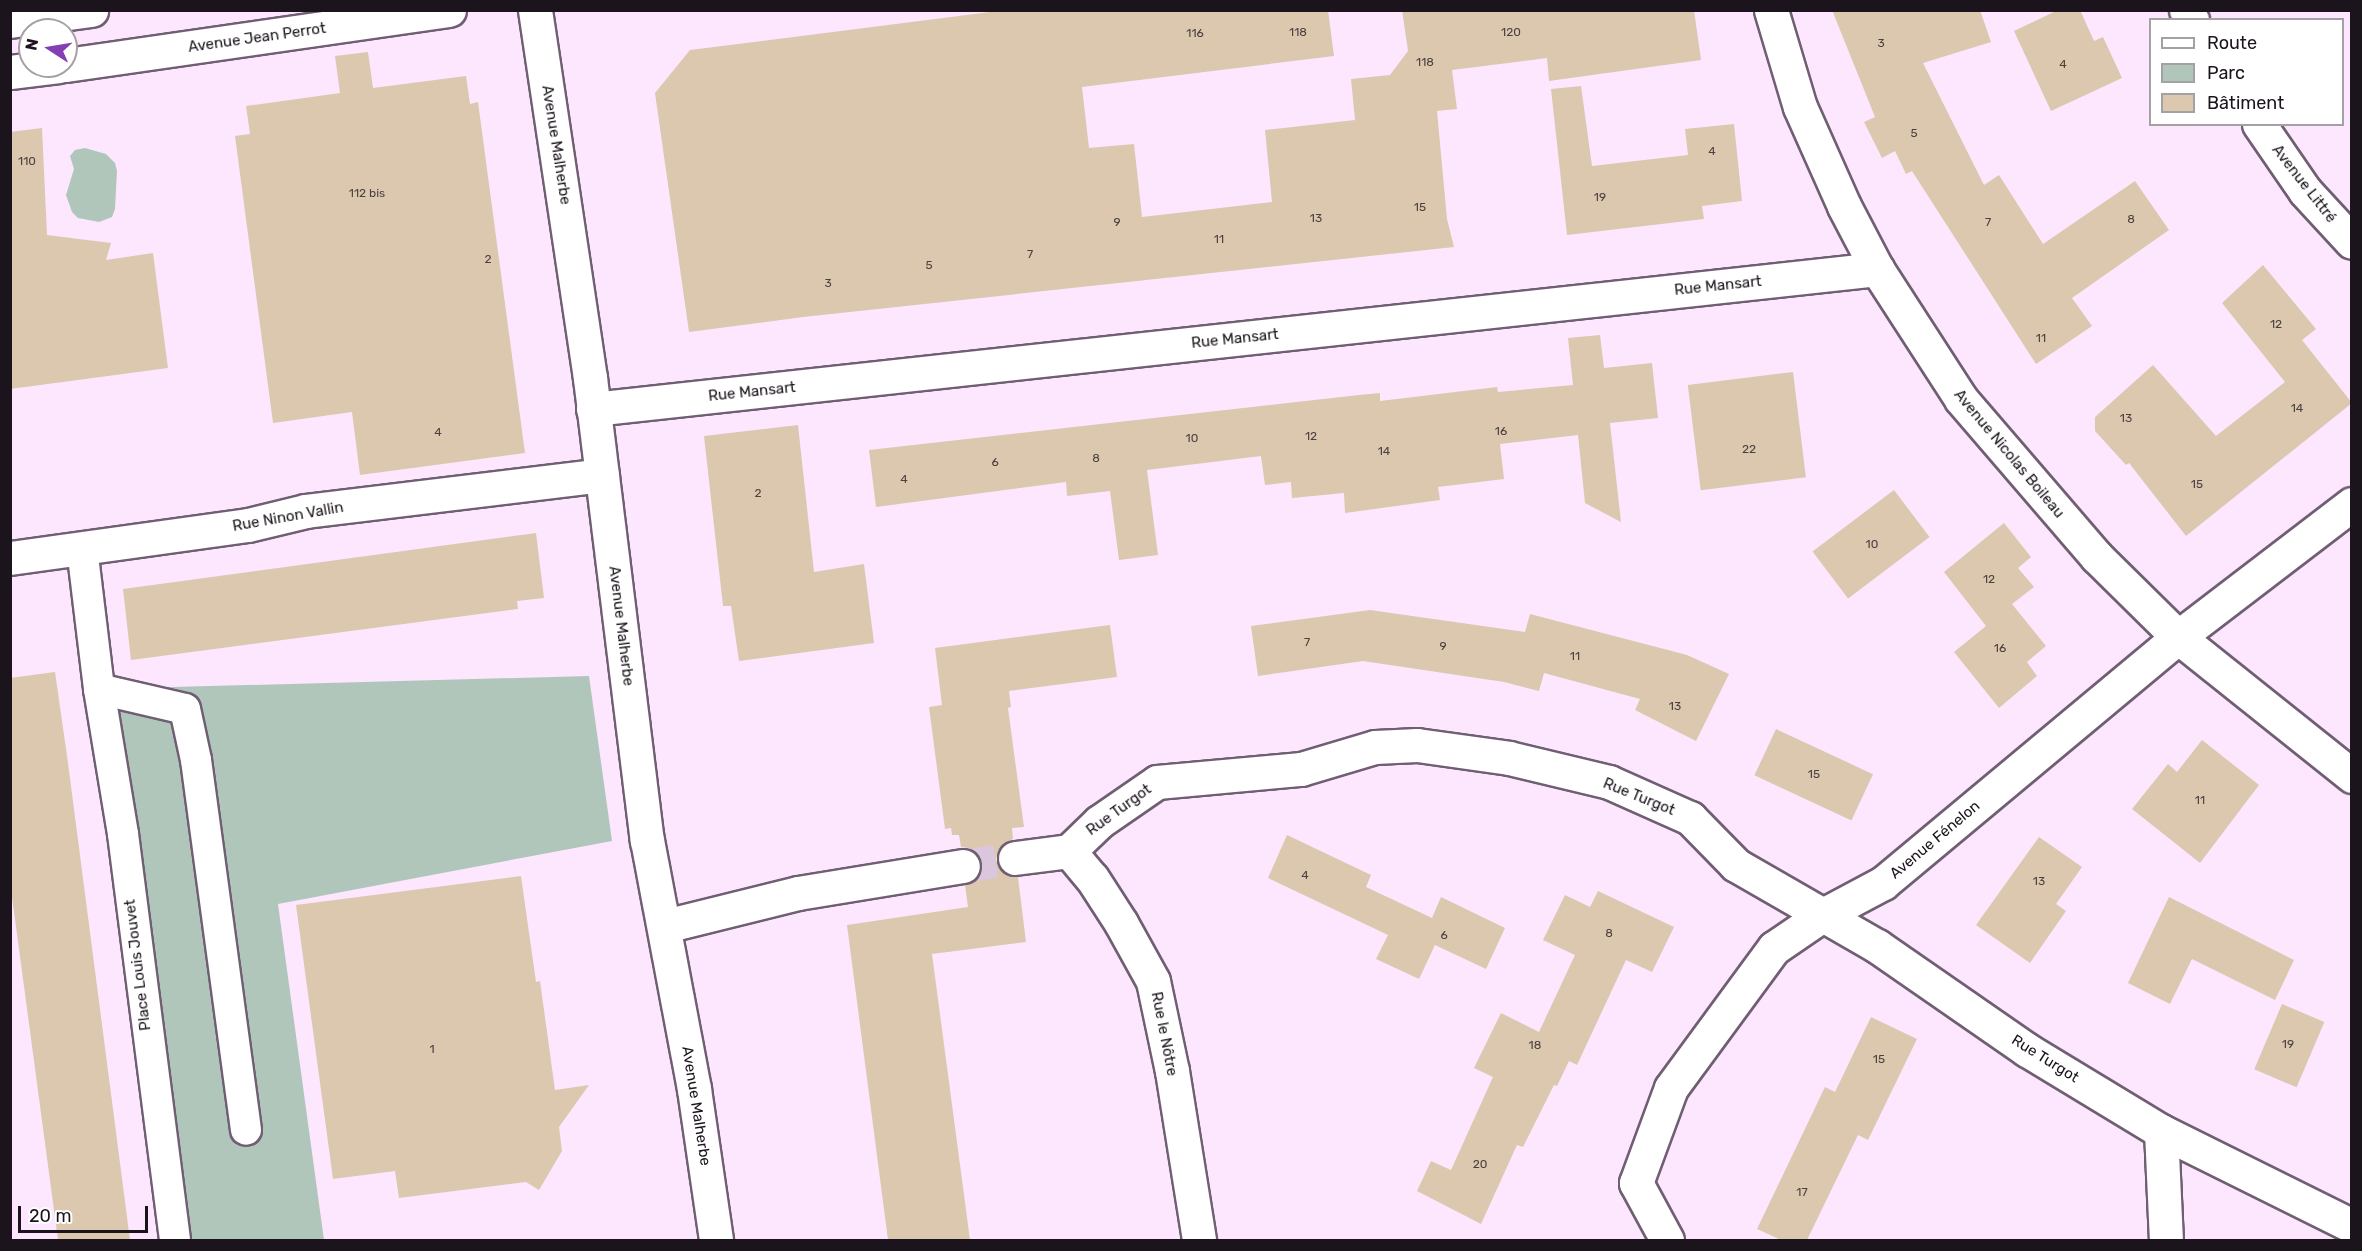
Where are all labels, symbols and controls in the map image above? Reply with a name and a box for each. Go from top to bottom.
north arrow [18,18,78,78]
legend [2149,18,2344,126]
street label: Avenue Jean Perrot [187,19,327,57]
house number: 118 [1289,26,1307,40]
house number: 120 [1501,26,1521,40]
house number: 116 [1186,27,1204,41]
text: Route [2207,32,2257,54]
text: N [21,37,42,52]
house number: 3 [1877,37,1885,51]
house number: 118 [1416,56,1434,70]
house number: 4 [2059,58,2067,72]
text: Parc [2207,62,2245,84]
street label: Avenue Malherbe [538,84,574,206]
text: Bâtiment [2207,92,2284,114]
house number: 5 [1910,127,1918,141]
street label: Avenue Littré [2268,141,2340,227]
house number: 4 [1708,145,1716,159]
house number: 110 [18,155,36,169]
house number: 112 bis [349,187,385,201]
house number: 19 [1594,191,1606,205]
house number: 15 [1414,201,1426,215]
house number: 13 [1310,212,1322,226]
house number: 8 [2127,213,2135,227]
house number: 9 [1113,216,1121,230]
house number: 7 [1985,216,1991,230]
house number: 11 [1214,233,1224,247]
house number: 7 [1027,248,1033,262]
house number: 2 [484,253,492,267]
house number: 5 [925,259,933,273]
street label: Rue Mansart [1673,272,1763,300]
house number: 3 [824,277,832,291]
house number: 12 [2270,318,2282,332]
street label: Rue Mansart [1190,325,1280,353]
house number: 11 [2036,332,2046,346]
street label: Rue Mansart [707,378,797,406]
street label: Avenue Nicolas Boileau [1950,386,2068,522]
house number: 14 [2291,402,2303,416]
house number: 13 [2120,412,2132,426]
house number: 16 [1495,425,1507,439]
house number: 4 [434,426,442,440]
house number: 12 [1305,430,1317,444]
house number: 10 [1186,432,1198,446]
house number: 22 [1742,443,1756,457]
house number: 14 [1378,445,1390,459]
house number: 8 [1092,452,1100,466]
house number: 6 [991,456,999,470]
house number: 4 [900,473,908,487]
house number: 15 [2191,478,2203,492]
house number: 2 [754,487,762,501]
street label: Rue Ninon Vallin [231,498,345,536]
house number: 10 [1866,538,1878,552]
street label: Avenue Malherbe [605,565,637,687]
house number: 12 [1983,573,1995,587]
house number: 7 [1304,636,1310,650]
house number: 9 [1439,640,1447,654]
house number: 16 [1994,642,2006,656]
house number: 11 [1570,650,1580,664]
house number: 13 [1669,700,1681,714]
house number: 15 [1808,768,1820,782]
street label: Rue Turgot [1600,774,1678,820]
street label: Rue Turgot [1083,780,1155,840]
house number: 11 [2195,794,2205,808]
street label: Avenue Fénelon [1886,797,1984,883]
house number: 4 [1301,869,1309,883]
house number: 13 [2033,875,2045,889]
street label: Place Louis Jouvet [121,898,155,1032]
house number: 8 [1605,927,1613,941]
house number: 6 [1440,929,1448,943]
street label: Rue le Nôtre [1147,990,1181,1078]
street label: Rue Turgot [2008,1031,2082,1087]
house number: 19 [2282,1038,2294,1052]
house number: 18 [1529,1039,1541,1053]
house number: 1 [429,1043,435,1057]
street label: Avenue Malherbe [678,1045,714,1167]
house number: 15 [1873,1053,1885,1067]
house number: 20 [1473,1158,1487,1172]
house number: 17 [1796,1186,1808,1200]
scale bar [21,1194,152,1232]
text: 20 m [29,1205,71,1227]

